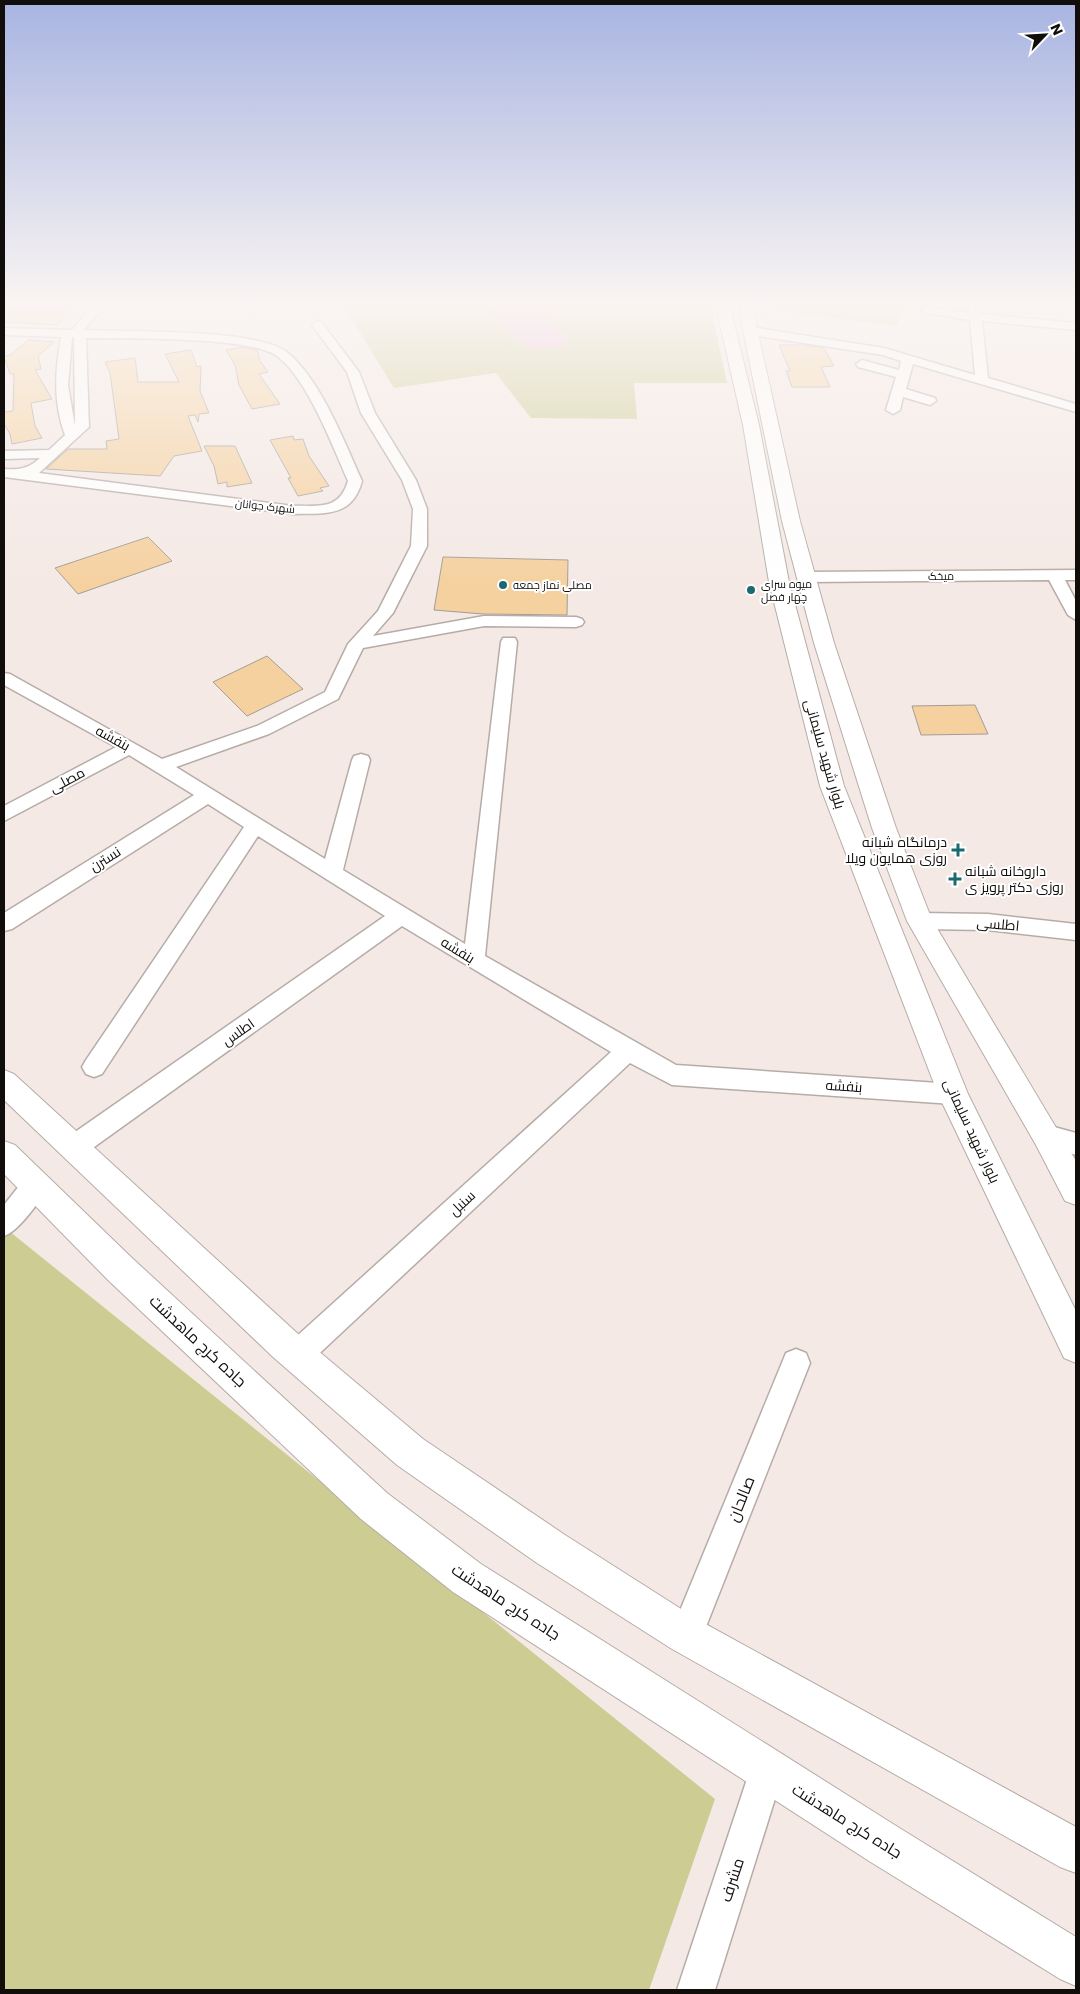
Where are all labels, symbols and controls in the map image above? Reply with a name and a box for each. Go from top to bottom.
north arrow [1020,10,1070,60]
text: N [1045,21,1068,39]
street label: شهرک جوانان [234,495,296,517]
street label: میخک [928,568,954,584]
place label: میوه سرای چهار فصل [761,576,812,605]
place label: مصلی نماز جمعه [513,577,592,593]
marker: مصلی نماز جمعه [497,579,509,591]
marker: میوه سرای چهار فصل [745,584,757,596]
street label: بلوار شهید سلیمانی [800,697,850,811]
street label: بنفشه [92,720,134,756]
street label: مصلی [46,762,88,798]
place label: درمانگاه شبانه روزی همایون ویلا [845,832,947,868]
street label: نسترن [86,842,124,876]
marker: درمانگاه شبانه روزی همایون ویلا [951,843,965,857]
place label: داروخانه شبانه روزی دکتر پرویز ی [965,861,1064,897]
marker: داروخانه شبانه روزی دکتر پرویز ی [949,873,961,885]
street label: اطلسی [976,912,1020,936]
street label: بنفشه [437,932,479,968]
street label: اطلس [218,1014,258,1050]
street label: بنفشه [825,1075,863,1097]
street label: بلوار شهید سلیمانی [939,1075,1005,1187]
street label: سنبل [444,1186,480,1220]
street label: جاده کرج ماهدشت [144,1290,252,1392]
street label: صالحان [721,1473,761,1525]
street label: جاده کرج ماهدشت [447,1558,565,1646]
street label: جاده کرج ماهدشت [788,1778,906,1864]
street label: مشرف [714,1855,750,1905]

